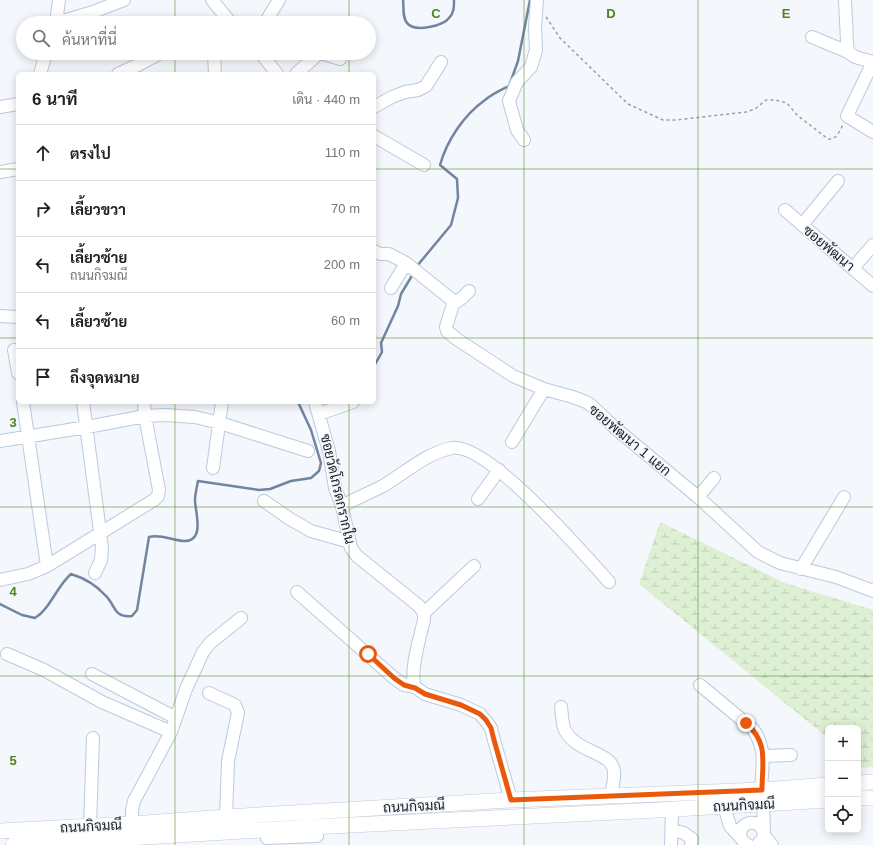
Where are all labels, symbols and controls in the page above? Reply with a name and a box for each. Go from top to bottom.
text: C [431,6,441,21]
text: D [606,6,616,21]
text: E [782,6,791,21]
search box [16,16,376,60]
icon: search [30,27,52,49]
text: ค้นหาที่นี่ [62,31,117,48]
text: 6 นาที [32,90,77,109]
text: เดิน · 440 m [292,92,360,107]
icon: ahead [32,142,54,164]
text: ตรงไป [70,145,111,162]
text: 110 m [325,145,360,160]
icon: right [32,198,54,220]
text: เลี้ยวขวา [70,201,126,218]
text: 70 m [331,201,360,216]
street label: ซอยพัฒนา [800,222,858,274]
text: เลี้ยวซ้าย [70,249,127,266]
icon: left [32,254,54,276]
text: 200 m [324,257,360,272]
text: ถนนกิจมณี [70,268,128,283]
icon: left [32,310,54,332]
text: เลี้ยวซ้าย [70,313,127,330]
text: 60 m [331,313,360,328]
icon: arrive [32,366,54,388]
text: ถึงจุดหมาย [70,369,140,386]
street label: ซอยพัฒนา 1 แยก [586,401,674,479]
text: 3 [9,415,17,430]
street label: ซอยวัดโกรดกรากใน [318,432,358,546]
text: 4 [9,584,17,599]
route start [359,645,377,663]
route end [737,714,755,732]
map controls [825,725,861,833]
button: + [825,725,861,761]
text: 5 [9,753,17,768]
button: − [825,761,861,797]
street label: ถนนกิจมณี [713,794,775,815]
street label: ถนนกิจมณี [383,795,445,816]
button: locate [825,797,861,833]
street label: ถนนกิจมณี [60,815,122,836]

